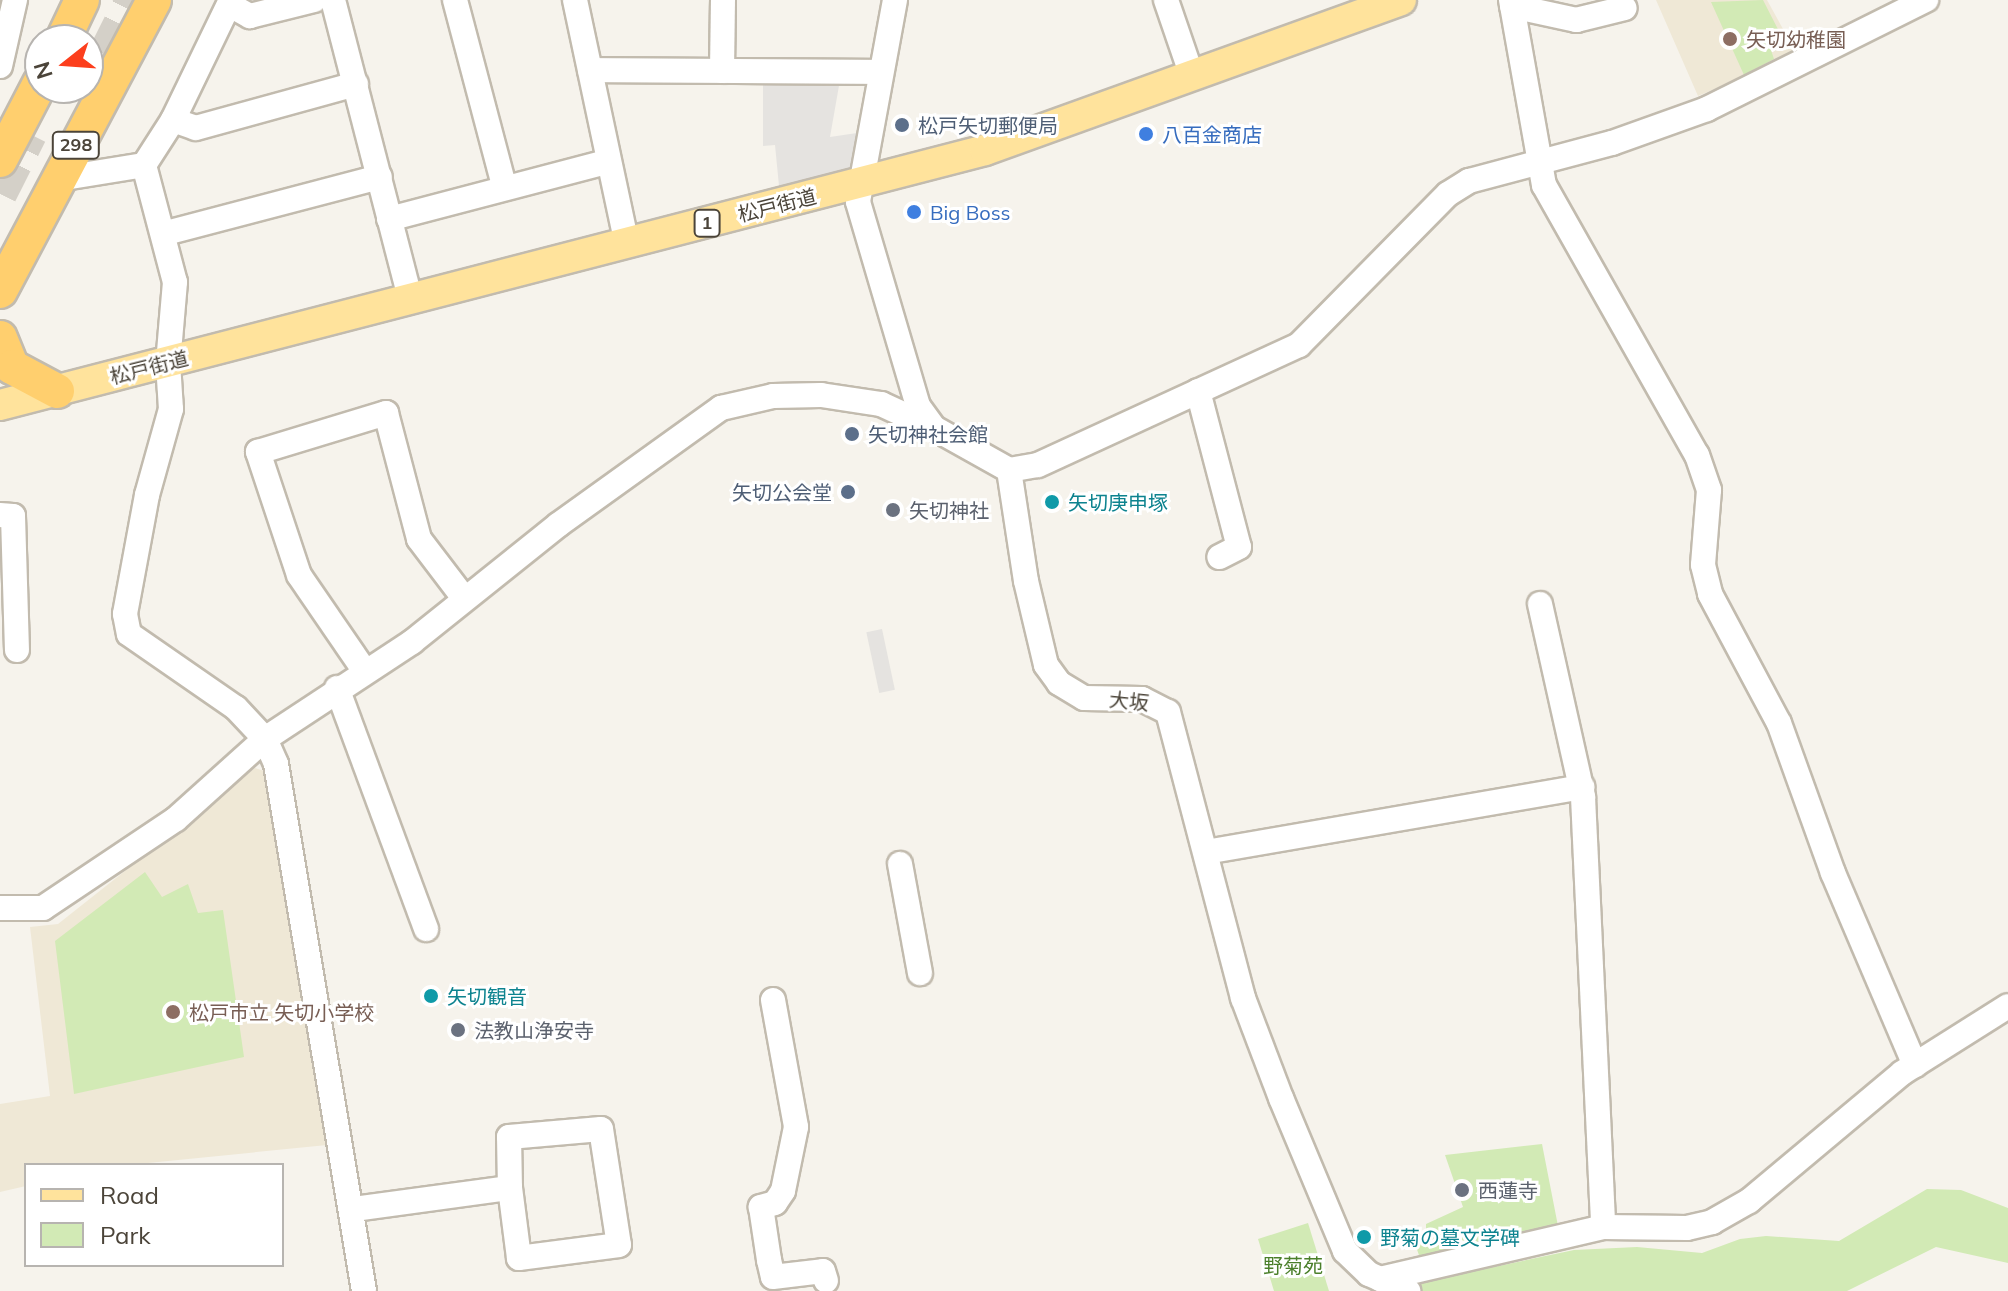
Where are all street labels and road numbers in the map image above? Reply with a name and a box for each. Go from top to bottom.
road number: 298 [50,131,102,159]
street label: 松戸街道 [735,184,819,226]
road number: 1 [693,209,721,237]
street label: 松戸街道 [107,346,191,388]
street label: 大坂 [1108,687,1150,715]

